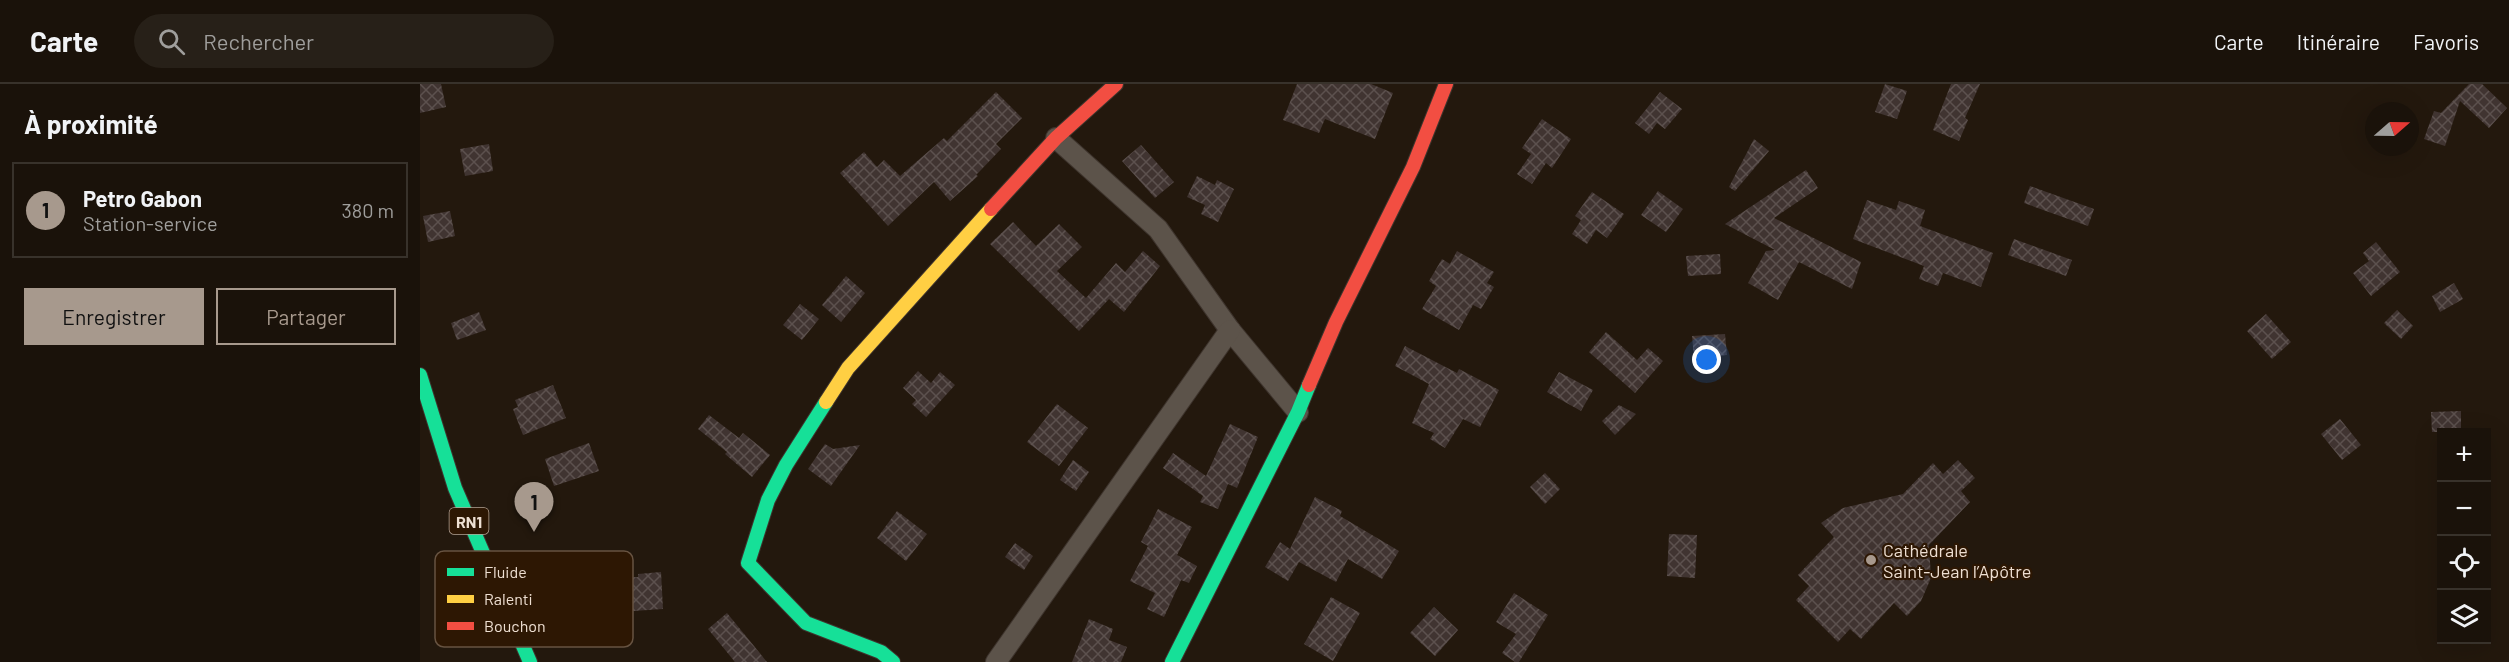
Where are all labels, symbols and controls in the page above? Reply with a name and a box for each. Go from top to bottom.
search box [134,14,554,68]
text: Carte [30,24,98,58]
icon: search [155,25,188,58]
text: Rechercher [203,28,314,54]
text: Carte [2214,29,2264,54]
text: Itinéraire [2297,29,2380,54]
text: Favoris [2413,29,2479,54]
north arrow [2365,102,2419,156]
text: À proximité [24,108,158,139]
text: Petro Gabon [83,185,202,211]
text: 1 [42,198,49,222]
text: 380 m [341,198,394,222]
text: Station-service [83,211,218,235]
button: Enregistrer [24,288,204,345]
button: Partager [216,288,396,345]
your location [1692,345,1721,374]
map controls [2437,428,2491,644]
button: + [2437,428,2491,482]
pin: 1 [514,482,554,532]
button: − [2437,482,2491,536]
road number: RN1 [449,508,488,534]
button: locate [2437,536,2491,590]
place label: Cathédrale Saint-Jean l’Apôtre [1883,539,2031,582]
legend [435,551,633,647]
marker: Cathédrale Saint-Jean l’Apôtre [1864,553,1878,567]
text: Fluide [484,562,527,581]
text: Ralenti [484,589,533,608]
button: layers [2437,590,2491,644]
text: Bouchon [484,616,546,635]

